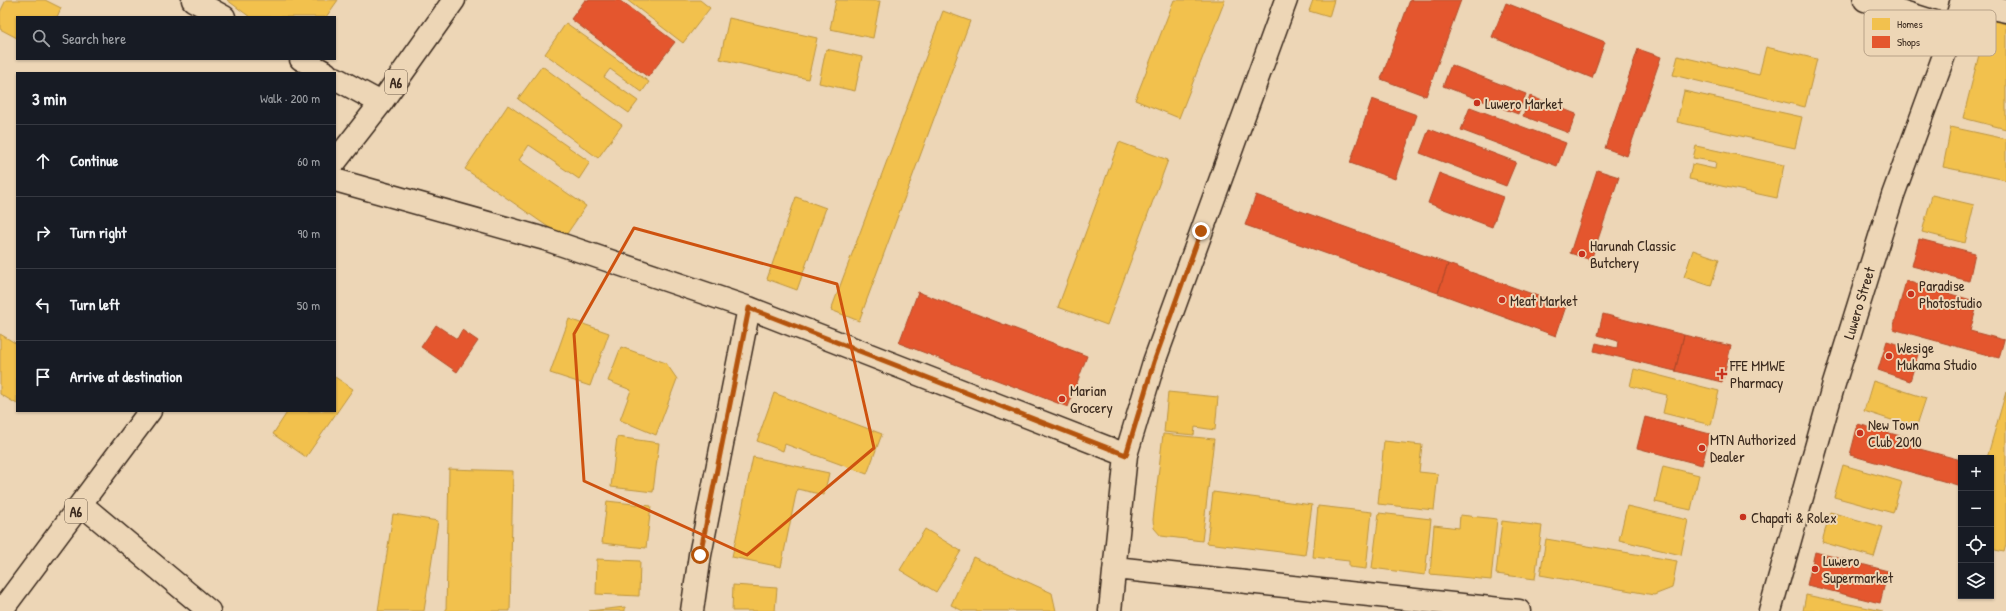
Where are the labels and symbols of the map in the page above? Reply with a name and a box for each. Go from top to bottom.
legend [1864,10,1996,56]
text: Homes [1897,17,1923,31]
text: Shops [1897,35,1920,49]
road number: A6 [385,70,407,94]
place label: Luwero Market [1485,93,1564,114]
marker: Luwero Market [1472,98,1482,108]
route end [1192,222,1210,240]
place label: Harunah Classic Butchery [1590,235,1676,273]
marker: Harunah Classic Butchery [1577,249,1587,259]
street label: Luwero Street [1838,263,1880,342]
place label: Paradise Photostudio [1919,275,1982,313]
marker: Paradise Photostudio [1906,289,1916,299]
place label: Meat Market [1510,290,1578,311]
marker: Meat Market [1497,295,1507,305]
place label: Wesige Mukama Studio [1897,337,1977,375]
marker: Wesige Mukama Studio [1884,351,1894,361]
place label: FFE MMWE Pharmacy [1729,355,1785,393]
marker: FFE MMWE Pharmacy [1717,369,1727,379]
place label: Marian Grocery [1070,380,1113,418]
marker: Marian Grocery [1057,394,1067,404]
place label: New Town Club 2010 [1868,414,1922,452]
marker: New Town Club 2010 [1855,428,1865,438]
place label: MTN Authorized Dealer [1710,429,1796,467]
marker: MTN Authorized Dealer [1697,443,1707,453]
road number: A6 [65,499,87,523]
place label: Chapati & Rolex [1751,507,1837,528]
marker: Chapati & Rolex [1738,512,1748,522]
route start [691,546,709,564]
place label: Luwero Supermarket [1823,550,1894,588]
marker: Luwero Supermarket [1810,564,1820,574]

